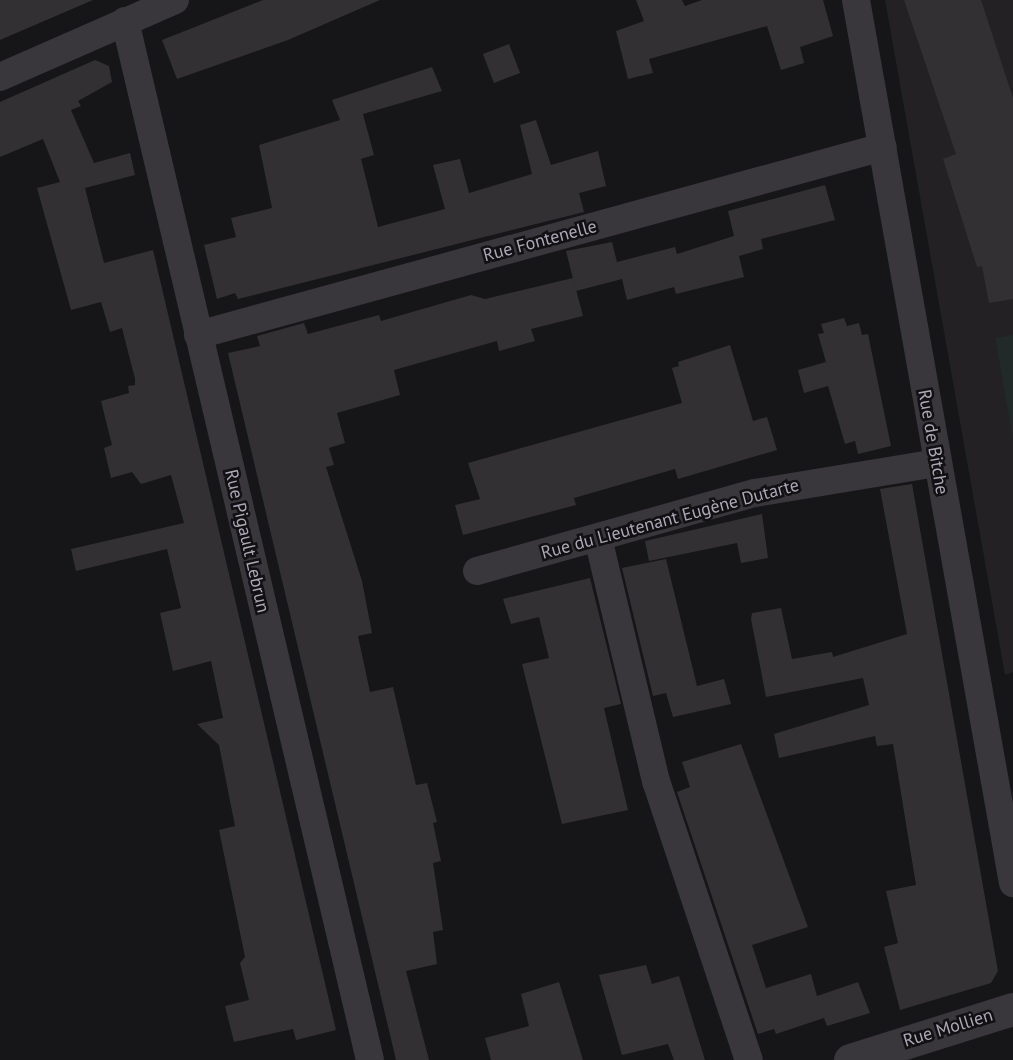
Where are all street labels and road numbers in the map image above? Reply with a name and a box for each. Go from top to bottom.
street label: Rue Fontenelle [481,215,599,267]
street label: Rue de Bitche [913,388,953,496]
street label: Rue Pigault Lebrun [220,467,274,615]
street label: Rue du Lieutenant Eugène Dutarte [539,474,801,564]
street label: Rue Mollien [901,1004,995,1052]

